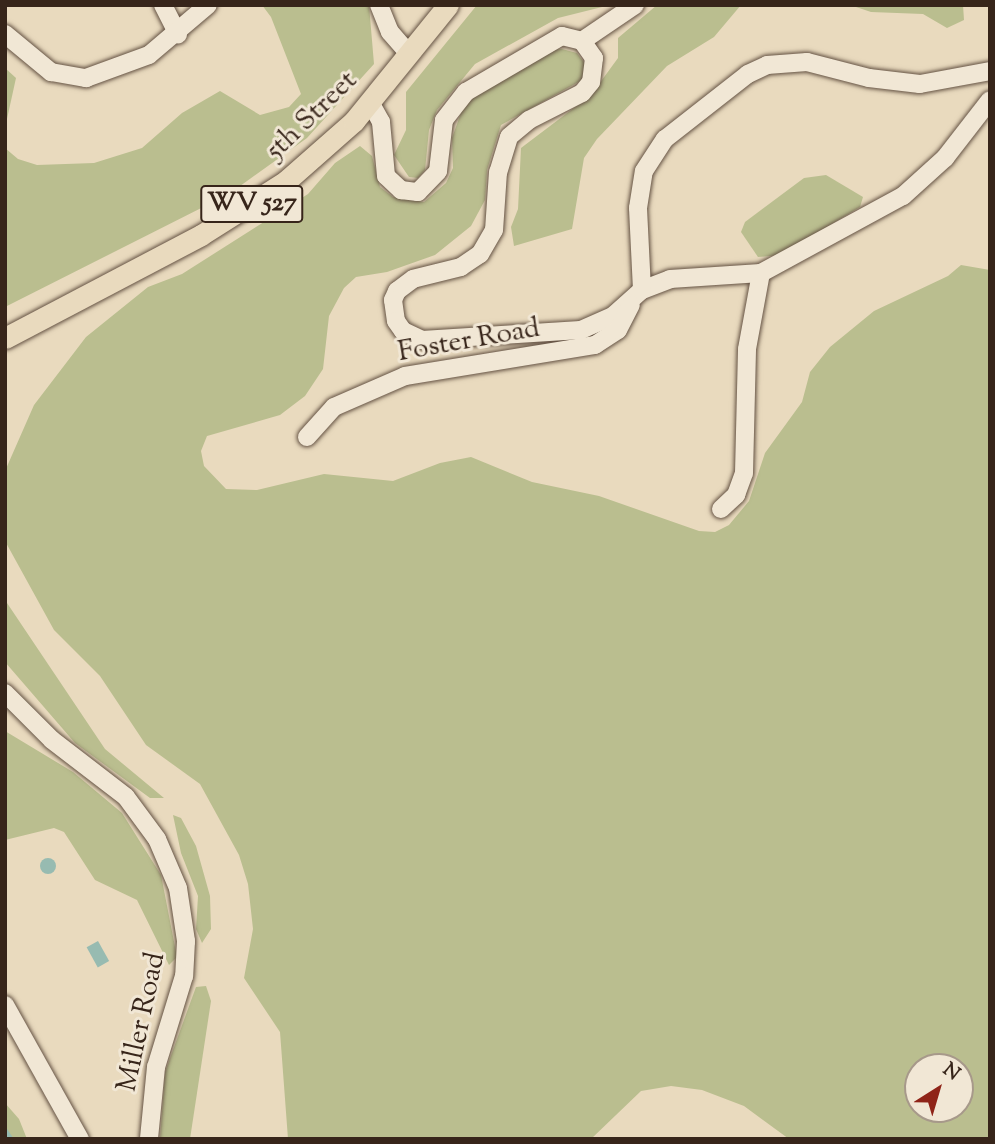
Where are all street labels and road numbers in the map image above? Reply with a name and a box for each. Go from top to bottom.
street label: 5th Street [259,64,365,168]
road number: WV 527 [200,182,304,226]
street label: Foster Road [395,312,543,370]
street label: Miller Road [111,949,173,1095]

